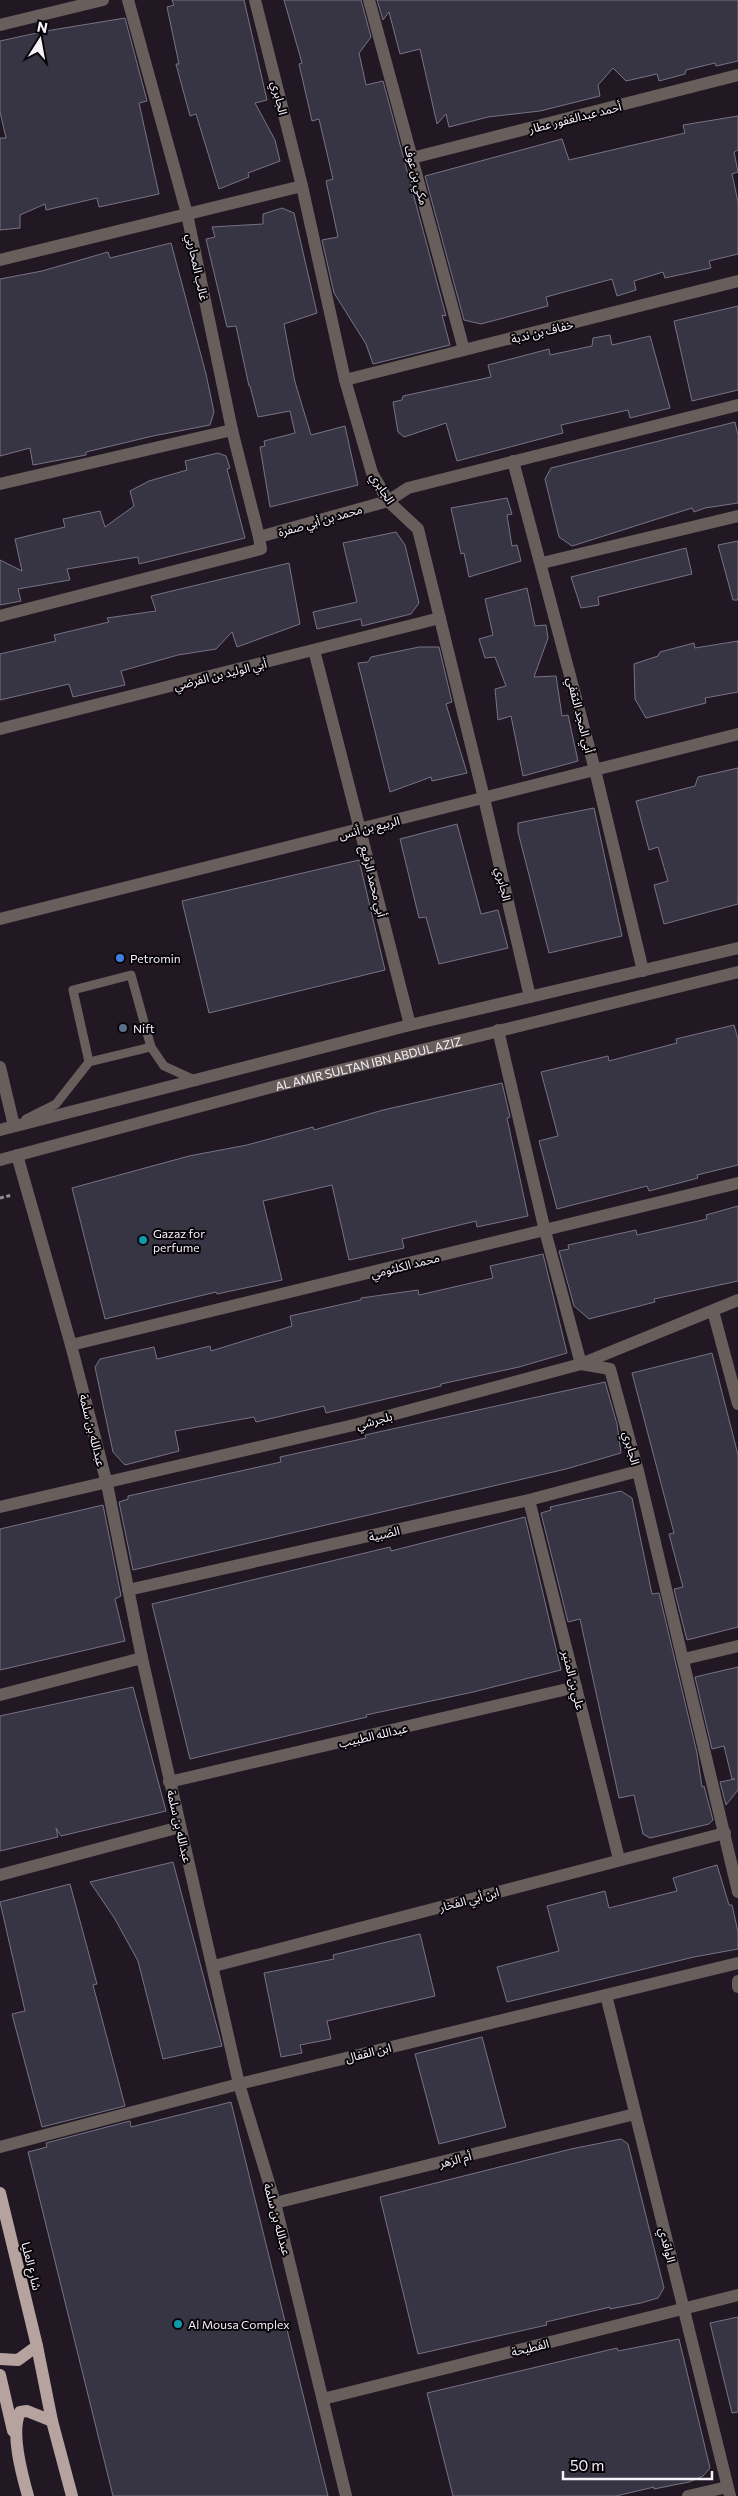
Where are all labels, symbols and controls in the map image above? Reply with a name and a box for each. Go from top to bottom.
north arrow [15,15,65,65]
text: N [36,17,49,36]
street label: الجابري [265,80,291,117]
street label: أحمد عبدالغفور عطار [526,99,623,137]
street label: مكي بن عوف [399,144,432,207]
street label: غالب المحاربي [180,232,212,303]
street label: خفاف بن ندبة [509,317,575,346]
street label: الجابري [365,470,398,508]
street label: محمد بن أبي صفرة [276,501,365,542]
street label: أبي الوليد بن الفرضي [172,656,269,696]
street label: أبي المجد الثقفي [561,676,597,755]
street label: الربيع بن أنس [337,813,402,844]
street label: أبي محمد الرفيع [355,844,390,919]
street label: الجابري [490,866,515,903]
place label: Petromin [130,951,181,965]
marker: Petromin [114,952,126,964]
place label: Nift [133,1021,155,1035]
marker: Nift [117,1022,129,1034]
street label: AL AMIR SULTAN IBN ABDUL AZIZ [274,1033,463,1093]
place label: Gazaz for perfume [153,1226,205,1254]
marker: Gazaz for perfume [137,1234,149,1246]
street label: محمد الكلثومي [369,1250,442,1284]
street label: عبدالله بن سلمة [76,1392,109,1468]
street label: بلجرشي [354,1408,395,1435]
street label: الجابري [617,1430,643,1467]
street label: الضبية [367,1523,401,1544]
street label: علي بن المنير [556,1648,588,1712]
street label: عبدالله الطبيب [337,1720,409,1751]
street label: عبدالله بن سلمة [164,1788,195,1864]
street label: ابن أبي الفخار [436,1884,502,1918]
street label: ابن القفال [344,2040,393,2065]
street label: أم الزهر [436,2148,474,2173]
street label: عبدالله بن سلمة [261,2181,294,2257]
street label: الواقدي [653,2226,679,2265]
street label: شارع العليا [16,2240,45,2292]
place label: Al Mousa Complex [188,2317,290,2331]
marker: Al Mousa Complex [172,2318,184,2330]
street label: الفطيحة [510,2336,551,2359]
scale bar [563,2448,712,2480]
text: 50 m [570,2456,604,2474]

